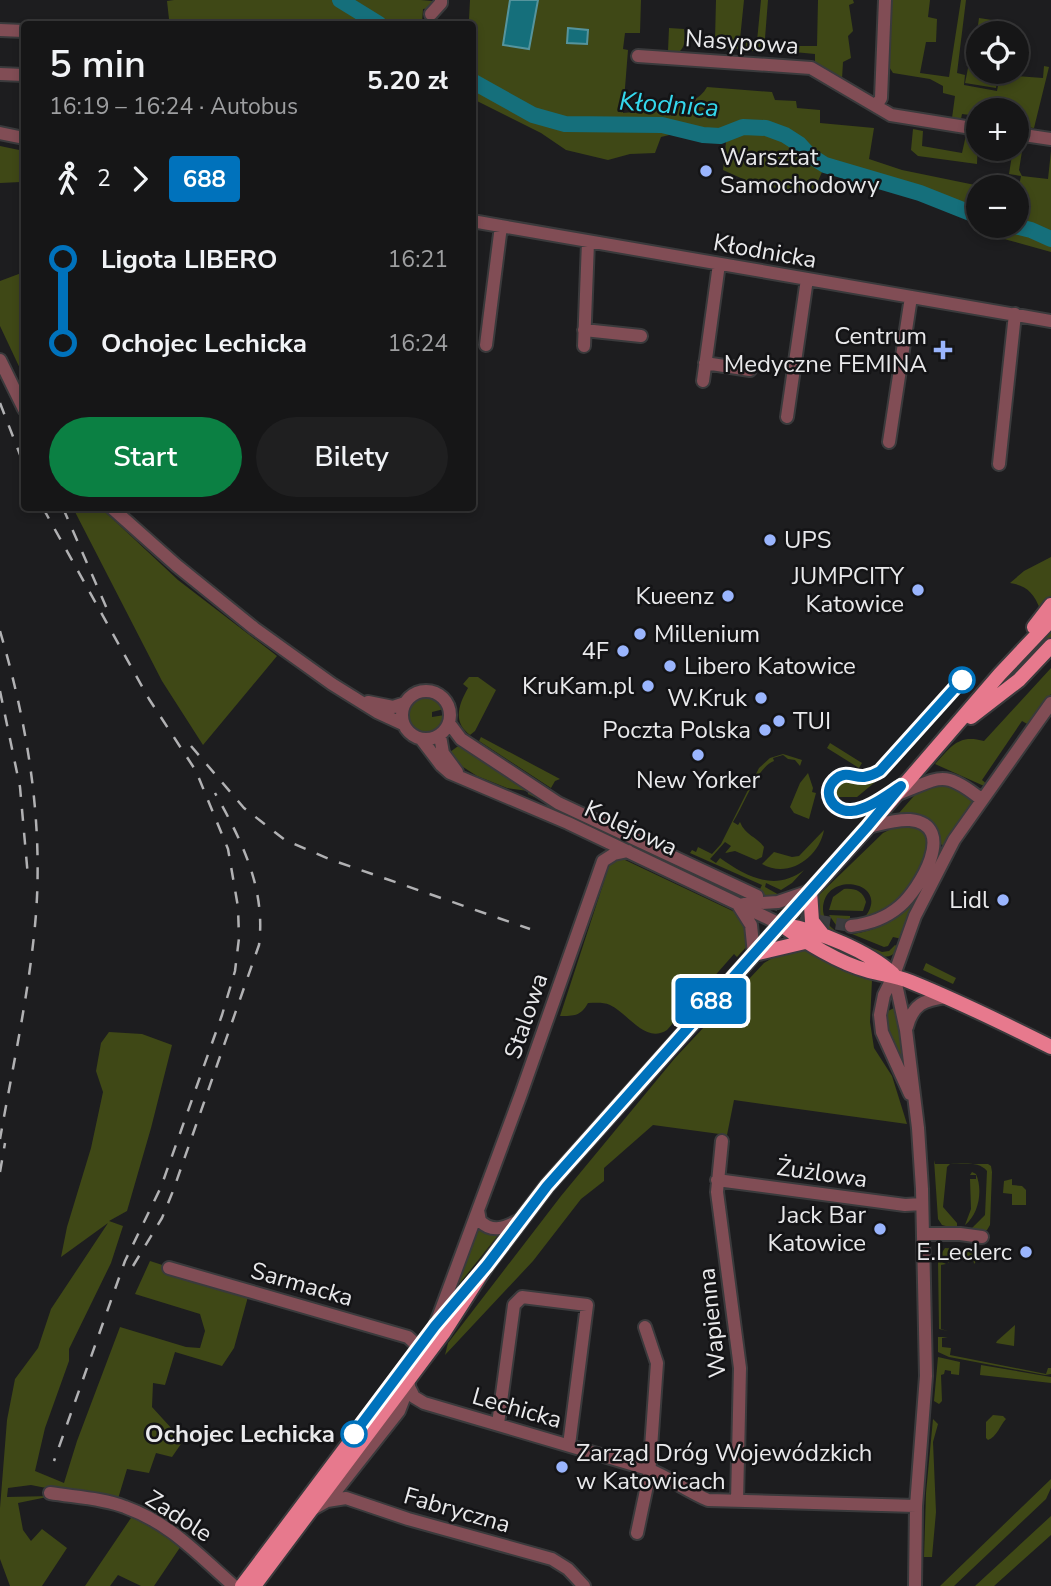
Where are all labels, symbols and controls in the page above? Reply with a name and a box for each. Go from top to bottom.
map controls [966,21,1029,238]
button: locate [966,21,1029,84]
street label: Nasypowa [684,22,800,62]
text: 5 min [49,39,146,90]
text: 5.20 zł [367,63,448,98]
water label: Kłodnica [618,84,720,125]
text: 16:19 – 16:24 · Autobus [49,91,298,122]
button: + [966,98,1029,161]
place label: Warsztat Samochodowy [720,141,880,201]
icon: walk [49,160,87,198]
icon: forward [121,160,159,198]
text: 2 [97,163,111,194]
text: 688 [183,163,226,195]
marker: Warsztat Samochodowy [698,163,714,179]
button: − [966,175,1029,238]
street label: Kłodnicka [711,226,819,276]
text: Ligota LIBERO [101,242,277,277]
text: 16:21 [388,244,448,275]
place label: Centrum Medyczne FEMINA [724,320,928,380]
text: Ochojec Lechicka [101,326,307,361]
text: 16:24 [388,328,448,359]
marker: Centrum Medyczne FEMINA [933,340,953,360]
button: Start [49,417,242,497]
button: Bilety [256,417,448,497]
place label: UPS [784,524,831,556]
marker: UPS [762,532,778,548]
place label: JUMPCITY Katowice [791,560,905,620]
place label: Kueenz [635,580,714,612]
marker: JUMPCITY Katowice [910,582,926,598]
marker: Kueenz [720,588,736,604]
place label: Millenium [654,618,760,650]
marker: Millenium [632,626,648,642]
place label: 4F [581,635,609,667]
marker: 4F [615,643,631,659]
place label: Libero Katowice [684,650,856,682]
marker: Libero Katowice [662,658,678,674]
unlabelled marker [949,667,975,693]
place label: KruKam.pl [522,670,634,702]
marker: KruKam.pl [640,678,656,694]
place label: W.Kruk [667,682,748,714]
marker: W.Kruk [753,690,769,706]
place label: TUI [793,705,831,737]
marker: TUI [771,713,787,729]
place label: Poczta Polska [602,714,751,746]
marker: Poczta Polska [757,722,773,738]
marker: New Yorker [690,747,706,763]
place label: New Yorker [636,764,760,796]
street label: Kolejowa [579,793,683,863]
place label: Lidl [949,884,989,916]
marker: Lidl [995,892,1011,908]
street label: Stalowa [496,969,556,1063]
line badge: 688 [671,978,751,1024]
text: 688 [689,985,733,1017]
street label: Żużlowa [775,1151,869,1195]
place label: Jack Bar Katowice [767,1199,866,1259]
marker: Jack Bar Katowice [872,1221,888,1237]
place label: E.Leclerc [916,1236,1012,1268]
marker: E.Leclerc [1018,1244,1034,1260]
street label: Sarmacka [247,1254,357,1314]
street label: Wapienna [690,1267,734,1379]
street label: Lechicka [469,1380,565,1436]
place label: Ochojec Lechicka [145,1418,335,1450]
marker: Ochojec Lechicka [341,1421,367,1447]
place label: Zarząd Dróg Wojewódzkich w Katowicach [576,1437,872,1497]
marker: Zarząd Dróg Wojewódzkich w Katowicach [554,1459,570,1475]
street label: Fabryczna [400,1480,514,1540]
street label: Zadole [139,1483,219,1549]

